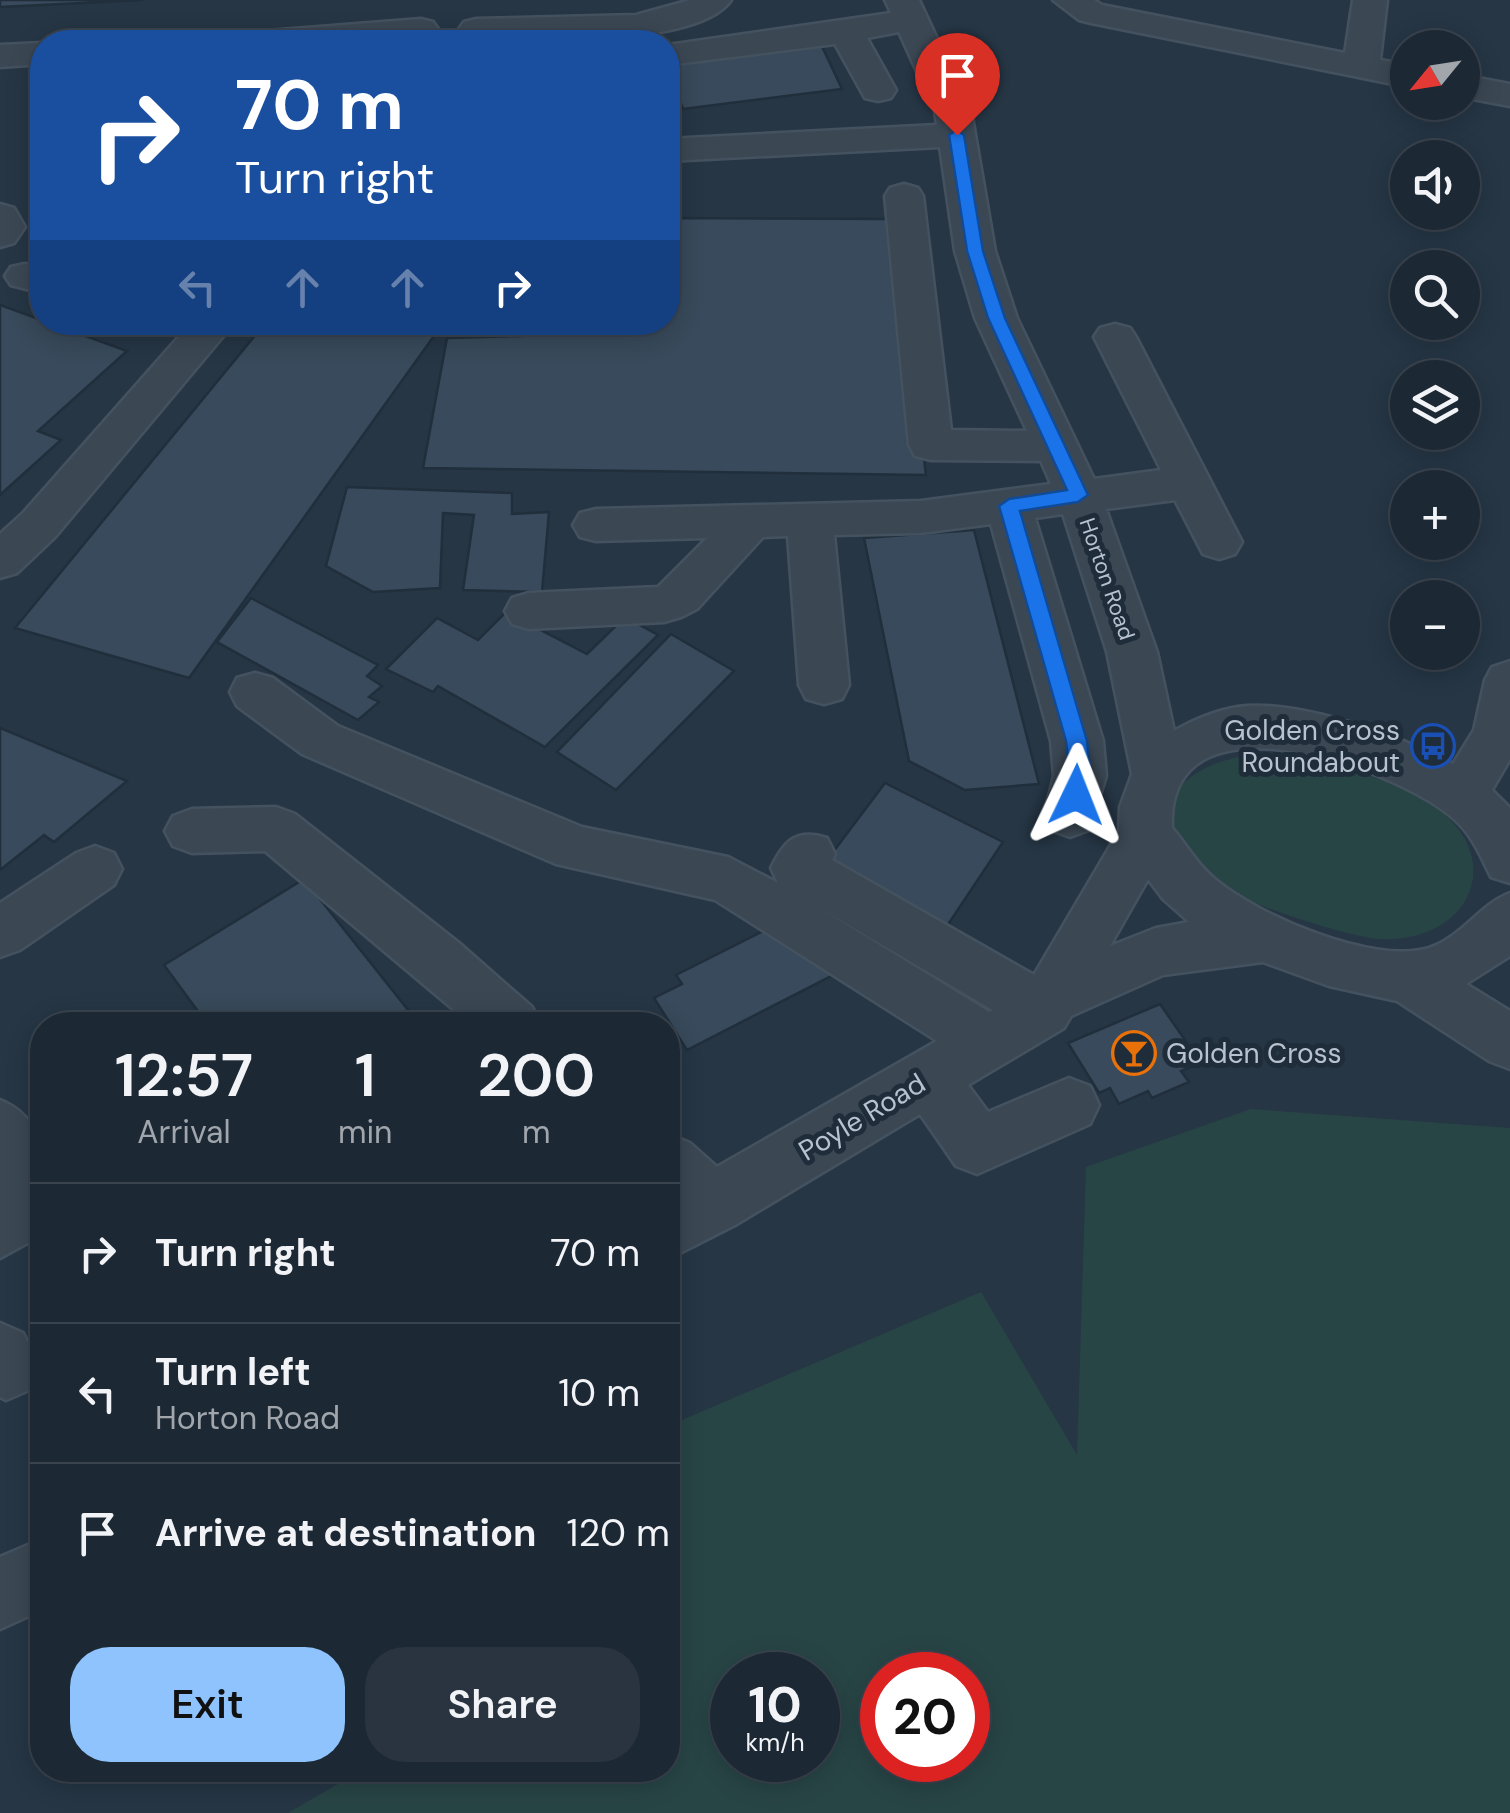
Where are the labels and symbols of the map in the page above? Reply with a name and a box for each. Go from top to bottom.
north arrow [1390,30,1480,120]
pin [915,33,1000,136]
street label: Horton Road [1073,514,1141,644]
place label: Golden Cross Roundabout [1224,712,1400,781]
bus stop icon: Golden Cross Roundabout [1410,723,1456,769]
position arrow [1024,743,1128,847]
bar icon: Golden Cross [1111,1030,1157,1076]
place label: Golden Cross [1166,1035,1342,1072]
street label: Poyle Road [792,1065,932,1169]
speed limit sign: 20 [860,1652,990,1782]

